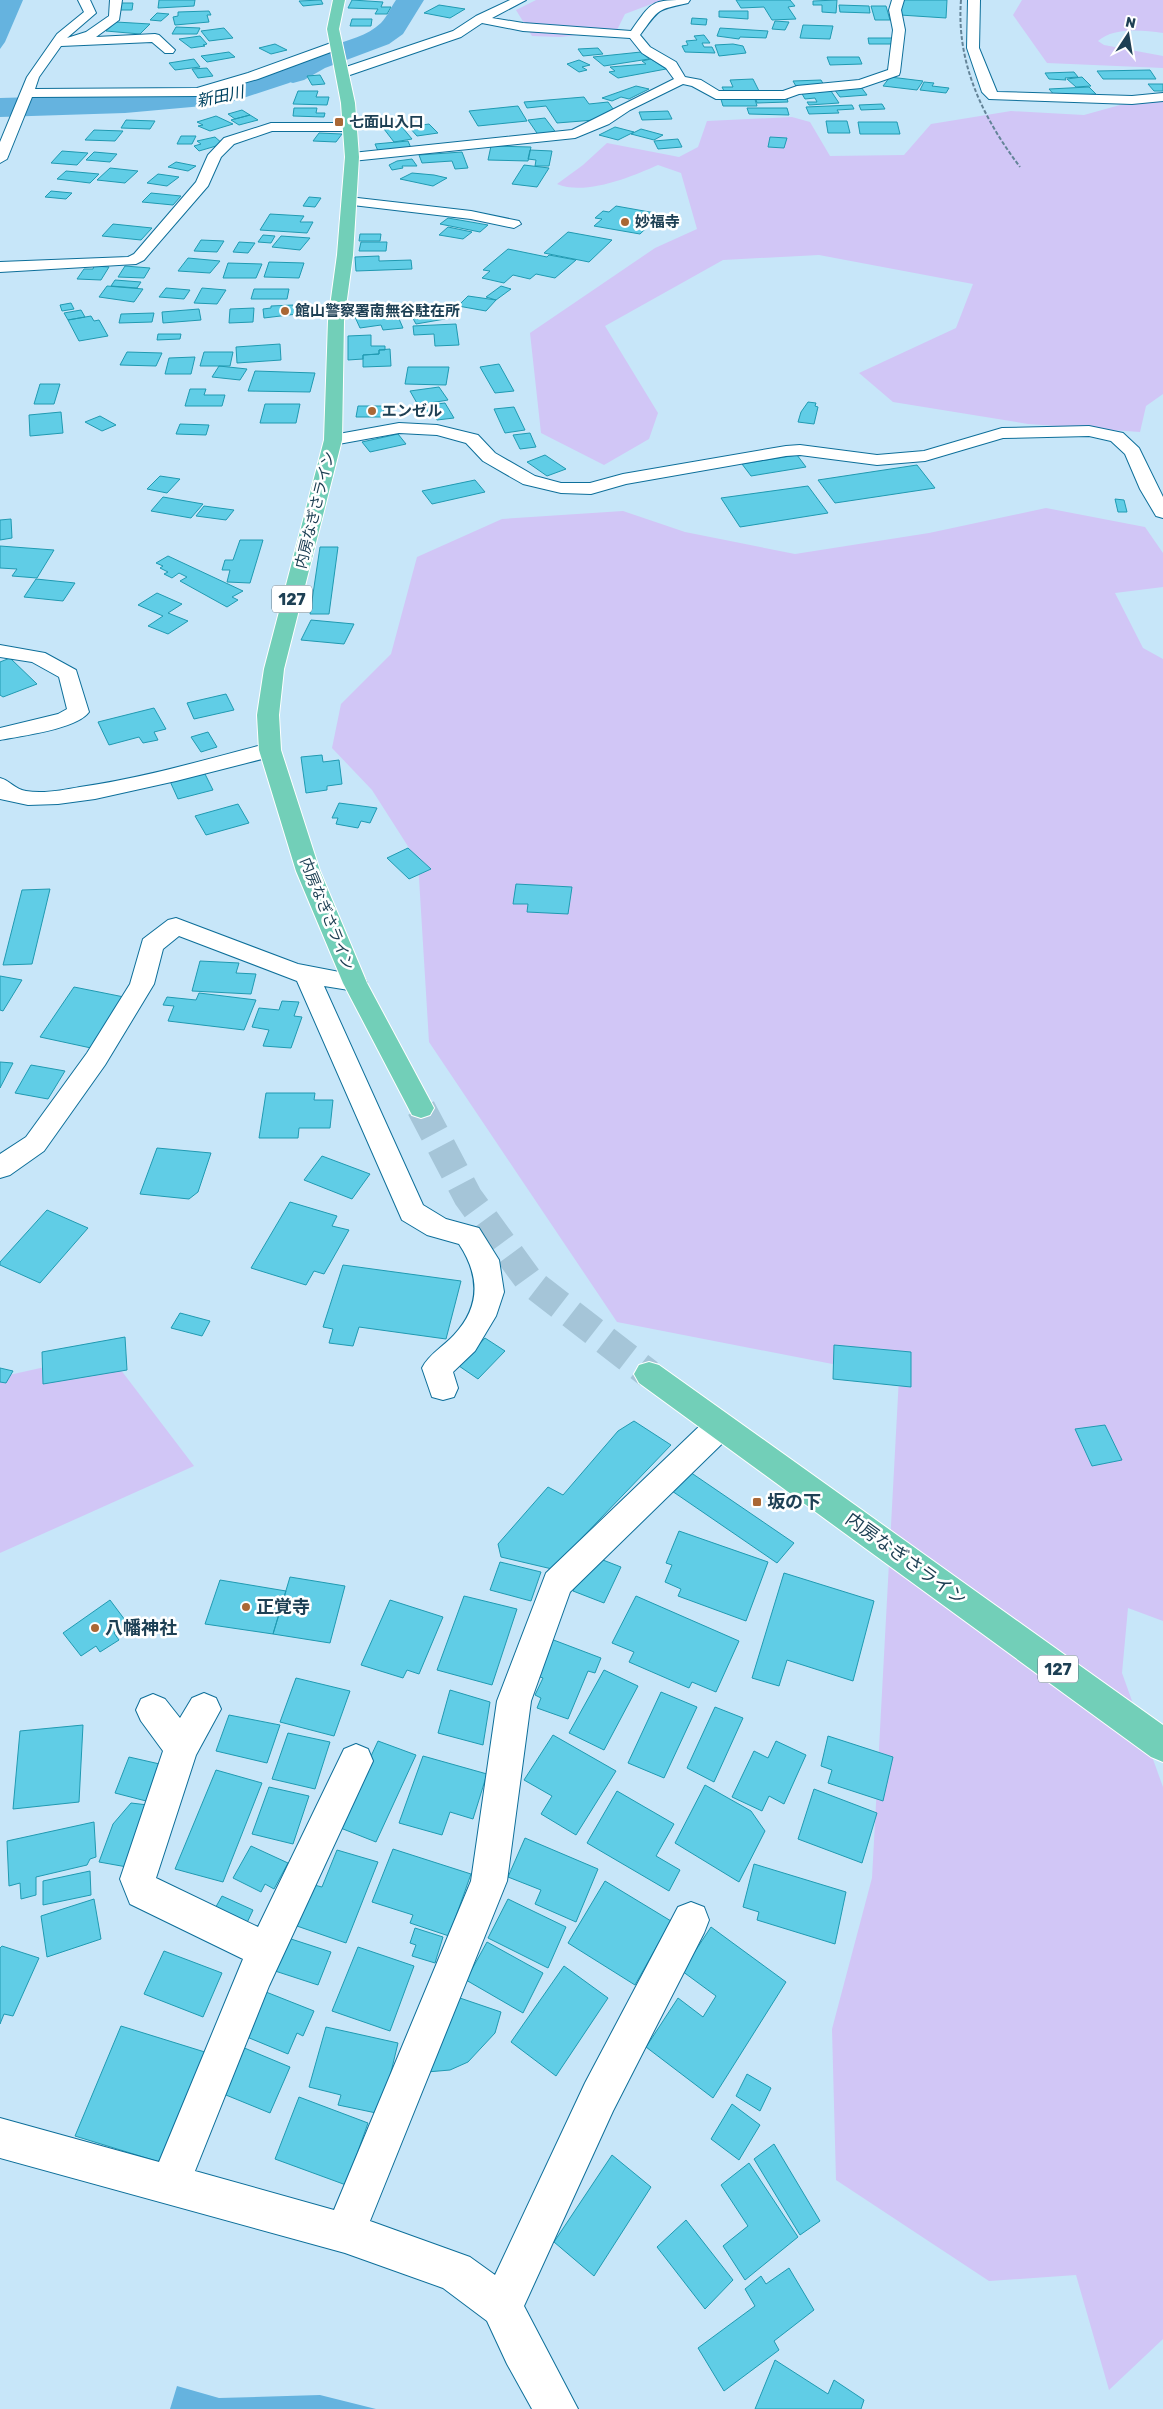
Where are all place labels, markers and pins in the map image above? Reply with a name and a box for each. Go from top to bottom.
place label: 七面山入口 [349,113,424,131]
marker: 七面山入口 [333,116,345,128]
place label: 妙福寺 [635,213,680,231]
marker: 妙福寺 [619,216,631,228]
place label: 館山警察署南無谷駐在所 [295,302,460,320]
marker: 館山警察署南無谷駐在所 [279,305,291,317]
place label: エンゼル [382,402,442,420]
marker: エンゼル [366,405,378,417]
place label: 坂の下 [767,1491,821,1513]
marker: 坂の下 [751,1496,763,1508]
place label: 正覚寺 [256,1596,310,1618]
marker: 正覚寺 [240,1601,252,1613]
place label: 八幡神社 [105,1617,177,1639]
marker: 八幡神社 [89,1622,101,1634]

